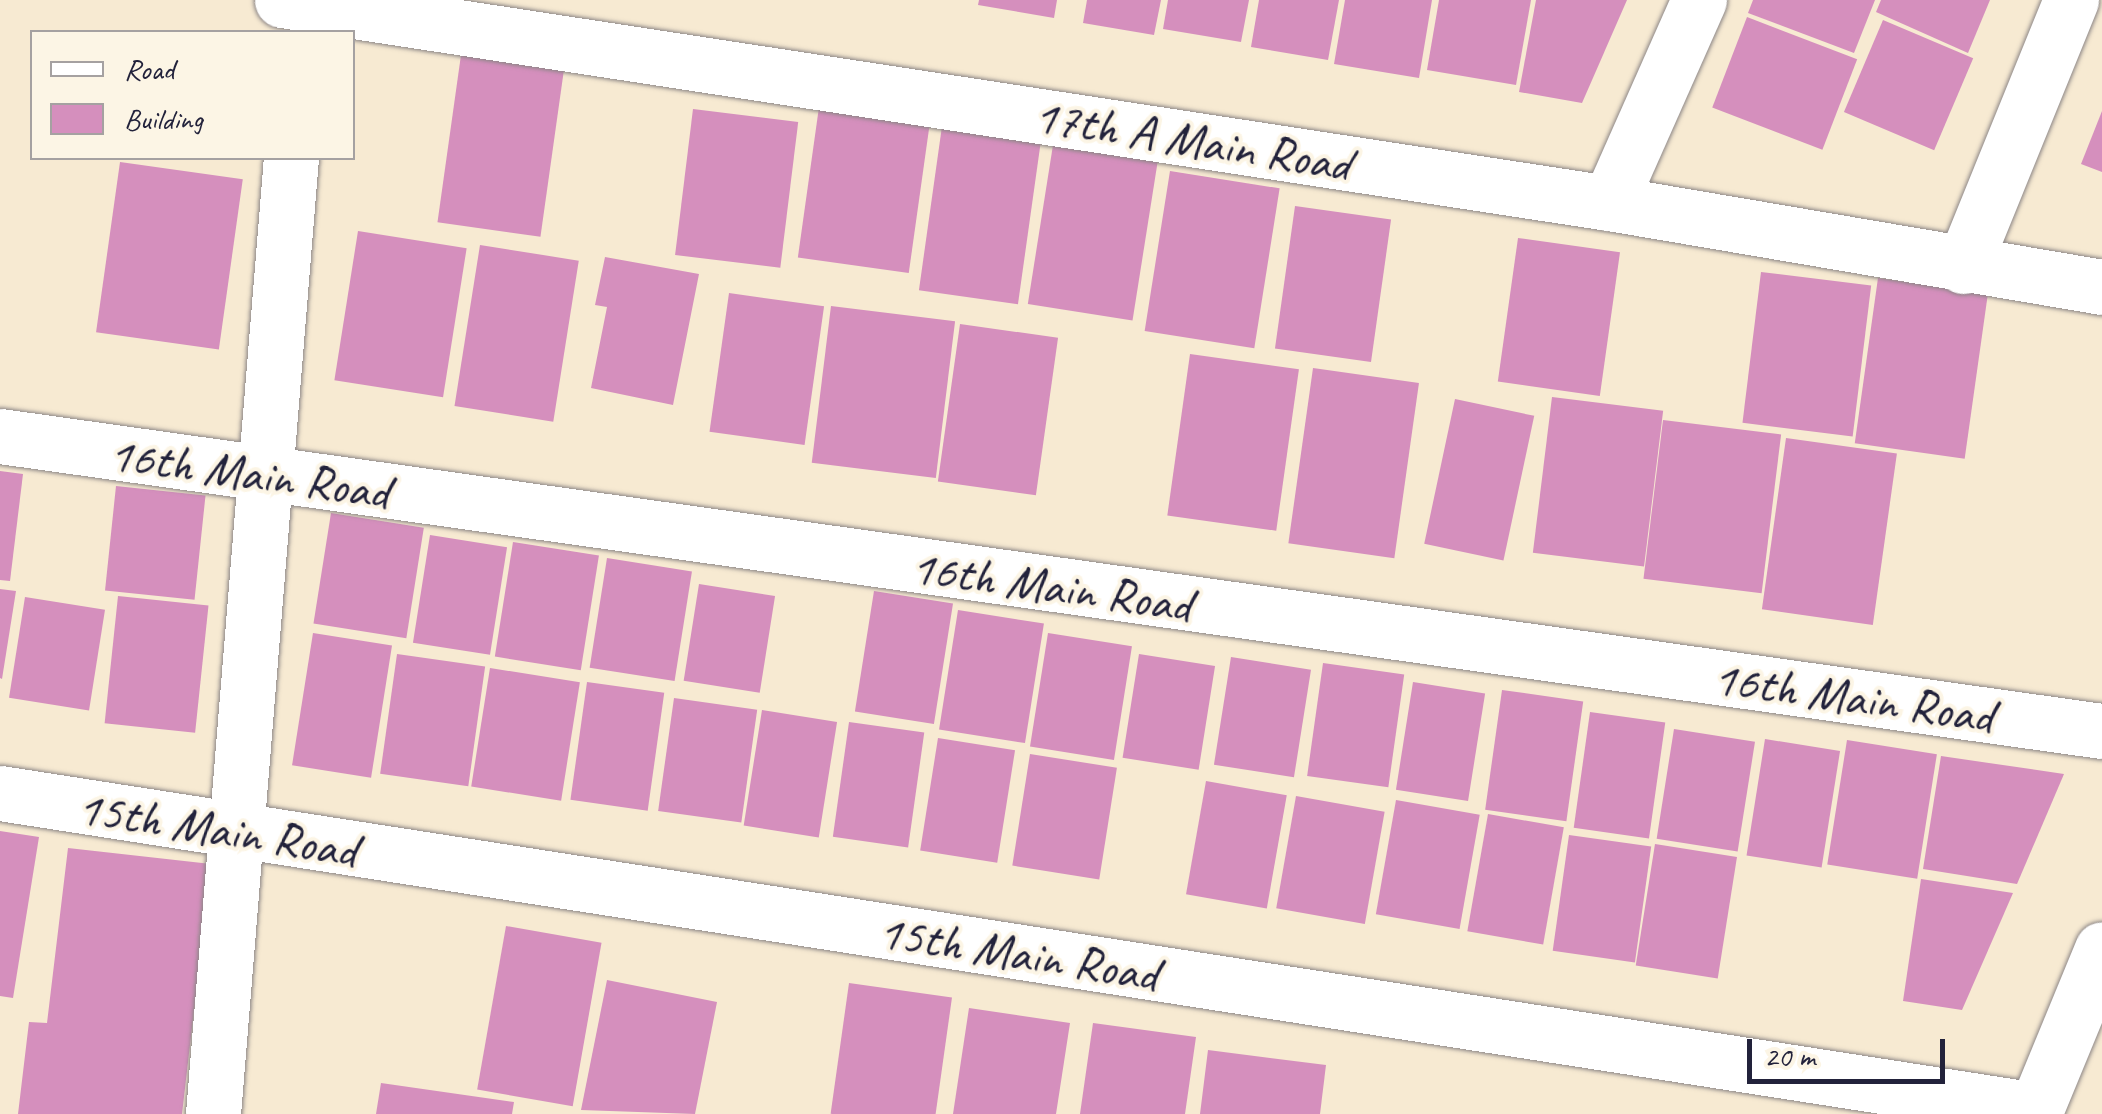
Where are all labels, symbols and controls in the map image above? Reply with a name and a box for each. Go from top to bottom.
legend [30,30,355,160]
text: Road [124,50,174,88]
street label: 17th A Main Road [1030,85,1354,195]
text: Building [124,100,203,138]
street label: 16th Main Road [105,424,393,522]
street label: 16th Main Road [907,537,1195,635]
street label: 16th Main Road [1709,648,1997,746]
street label: 15th Main Road [73,777,361,881]
street label: 15th Main Road [874,901,1162,1005]
scale bar [1752,1019,1950,1081]
text: 20 m [1764,1037,1815,1075]

